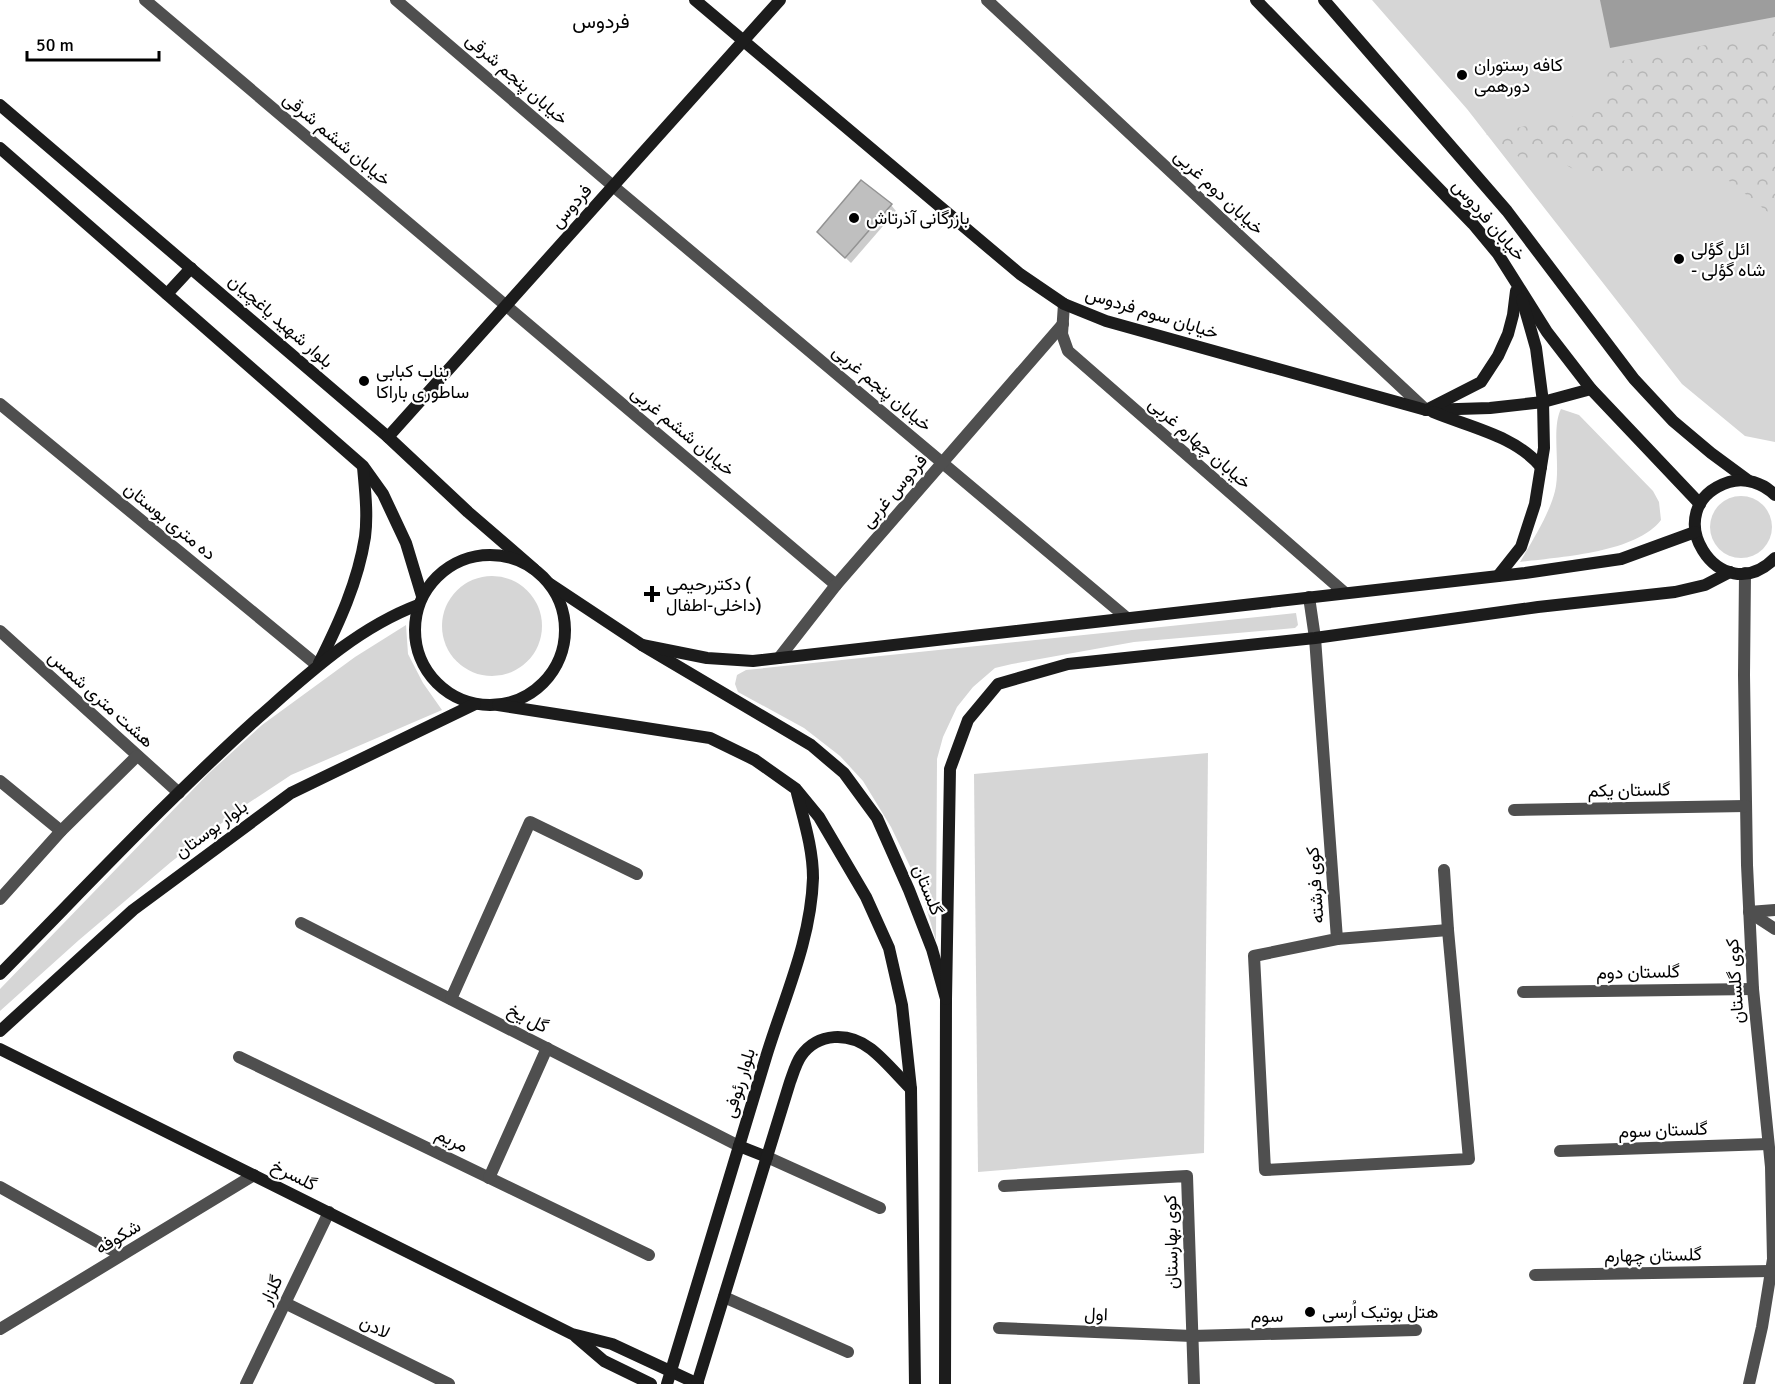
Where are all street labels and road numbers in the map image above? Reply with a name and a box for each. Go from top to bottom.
street label: خیابان پنجم شرقی [461,29,573,130]
street label: خیابان ششم شرقی [278,87,395,191]
street label: خیابان دوم غربی [1169,145,1269,240]
street label: خیابان فردوس [1448,175,1530,265]
street label: فردوس [546,179,596,233]
street label: بلوار شهید یاغچیان [223,269,338,373]
street label: خیابان سوم فردوس [1083,282,1221,345]
street label: خیابان پنجم غربی [827,340,936,437]
street label: خیابان ششم غربی [626,381,739,482]
street label: خیابان چهارم غربی [1143,392,1256,494]
street label: فردوس غربی [856,450,932,532]
street label: ده متری بوستان [120,477,220,565]
street label: هشت متری شمس [44,646,158,752]
street label: گلستان یکم [1587,778,1671,803]
street label: بلوار بوستان [170,795,252,863]
street label: کوی فرشته [1301,846,1329,924]
street label: گلستان [908,861,948,919]
street label: کوی گلستان [1721,938,1749,1024]
street label: گلستان دوم [1596,960,1680,985]
street label: گل یخ [503,998,552,1038]
street label: بلوار رئوفی [718,1045,760,1121]
street label: گلستان سوم [1618,1117,1708,1144]
street label: مریم [432,1123,472,1158]
street label: گلسرخ [267,1154,320,1197]
street label: کوی بهارستان [1159,1195,1183,1289]
street label: شکوفه [91,1215,145,1259]
street label: گلستان چهارم [1604,1243,1702,1268]
street label: گلزار [254,1272,287,1309]
street label: اول [1084,1303,1108,1325]
street label: سوم [1250,1305,1284,1328]
street label: لادن [356,1310,394,1344]

